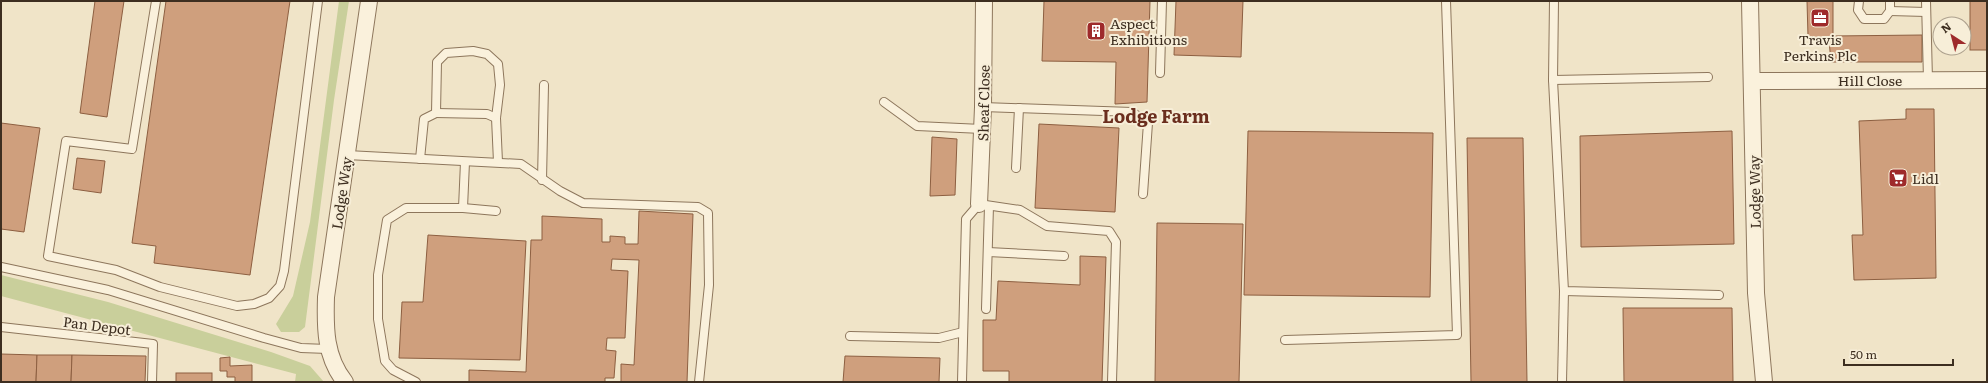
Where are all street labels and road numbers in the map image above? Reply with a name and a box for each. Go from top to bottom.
street label: Sheaf Close [972,65,994,141]
street label: Hill Close [1838,70,1902,90]
street label: Lodge Way [326,154,356,231]
street label: Lodge Way [1743,154,1765,229]
street label: Pan Depot [62,311,132,339]

